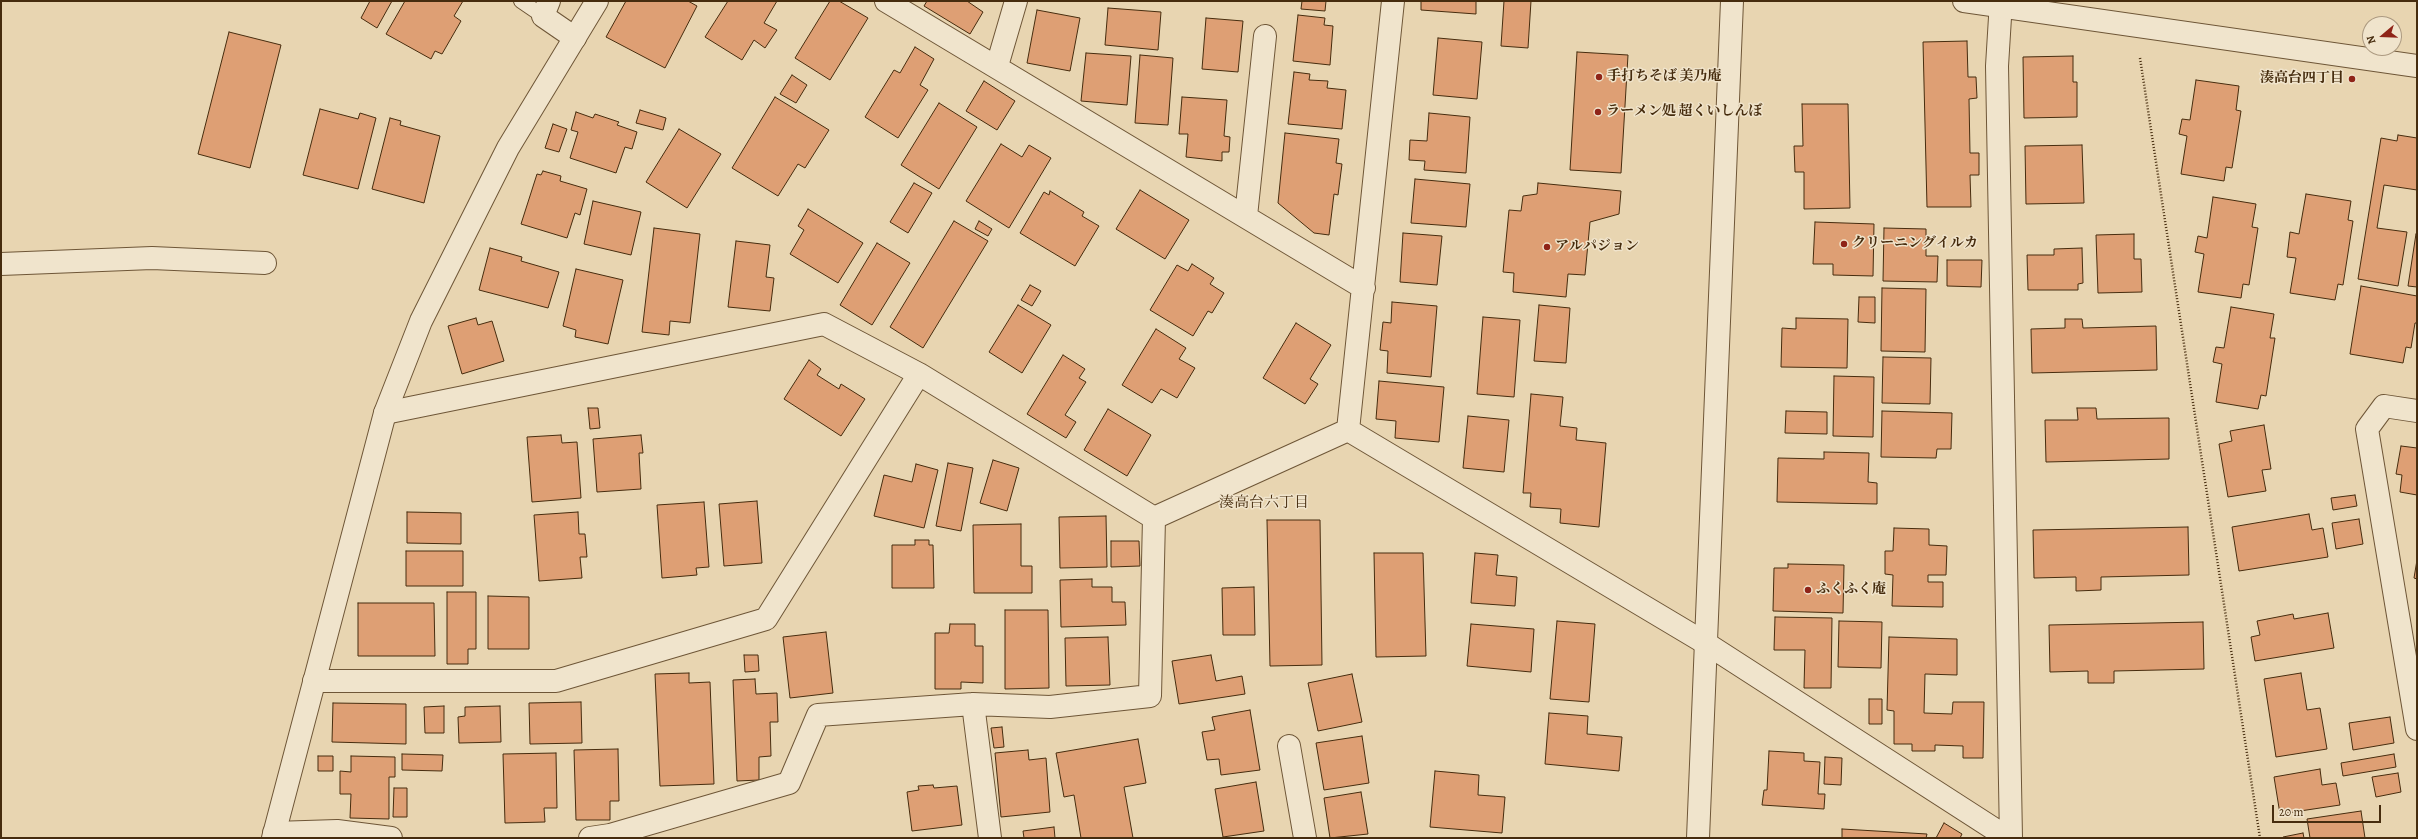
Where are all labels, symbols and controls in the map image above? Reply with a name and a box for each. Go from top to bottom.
north arrow [2362,16,2402,56]
text: N [2363,34,2380,46]
place label: 手打ちそば 美乃庵 [1607,69,1721,85]
place label: 湊高台四丁目 [2260,71,2344,87]
marker: 手打ちそば 美乃庵 [1594,72,1604,82]
marker: 湊高台四丁目 [2347,74,2357,84]
place label: ラーメン処 超くいしんぼ [1606,104,1762,120]
marker: ラーメン処 超くいしんぼ [1593,107,1603,117]
place label: クリーニングイルカ [1852,236,1978,252]
place label: アルパジョン [1555,239,1639,255]
marker: クリーニングイルカ [1839,239,1849,249]
marker: アルパジョン [1542,242,1552,252]
district label: 湊高台六丁目 [1219,494,1309,512]
place label: ふくふく庵 [1816,582,1886,598]
marker: ふくふく庵 [1803,585,1813,595]
scale bar [2274,797,2383,823]
text: 20 m [2279,804,2303,820]

